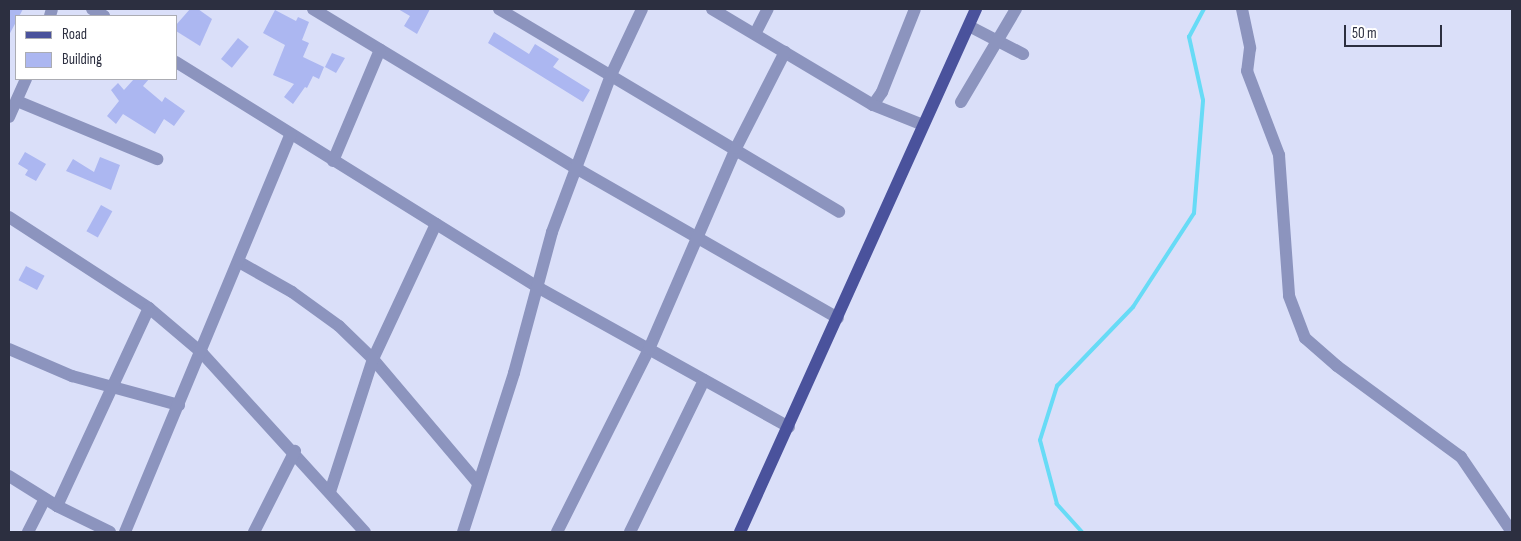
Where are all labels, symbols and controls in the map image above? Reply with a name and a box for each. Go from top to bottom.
legend [15,15,178,80]
scale bar [1346,15,1444,47]
text: 50 m [1352,24,1377,43]
text: Road [62,25,87,44]
text: Building [62,50,102,69]

